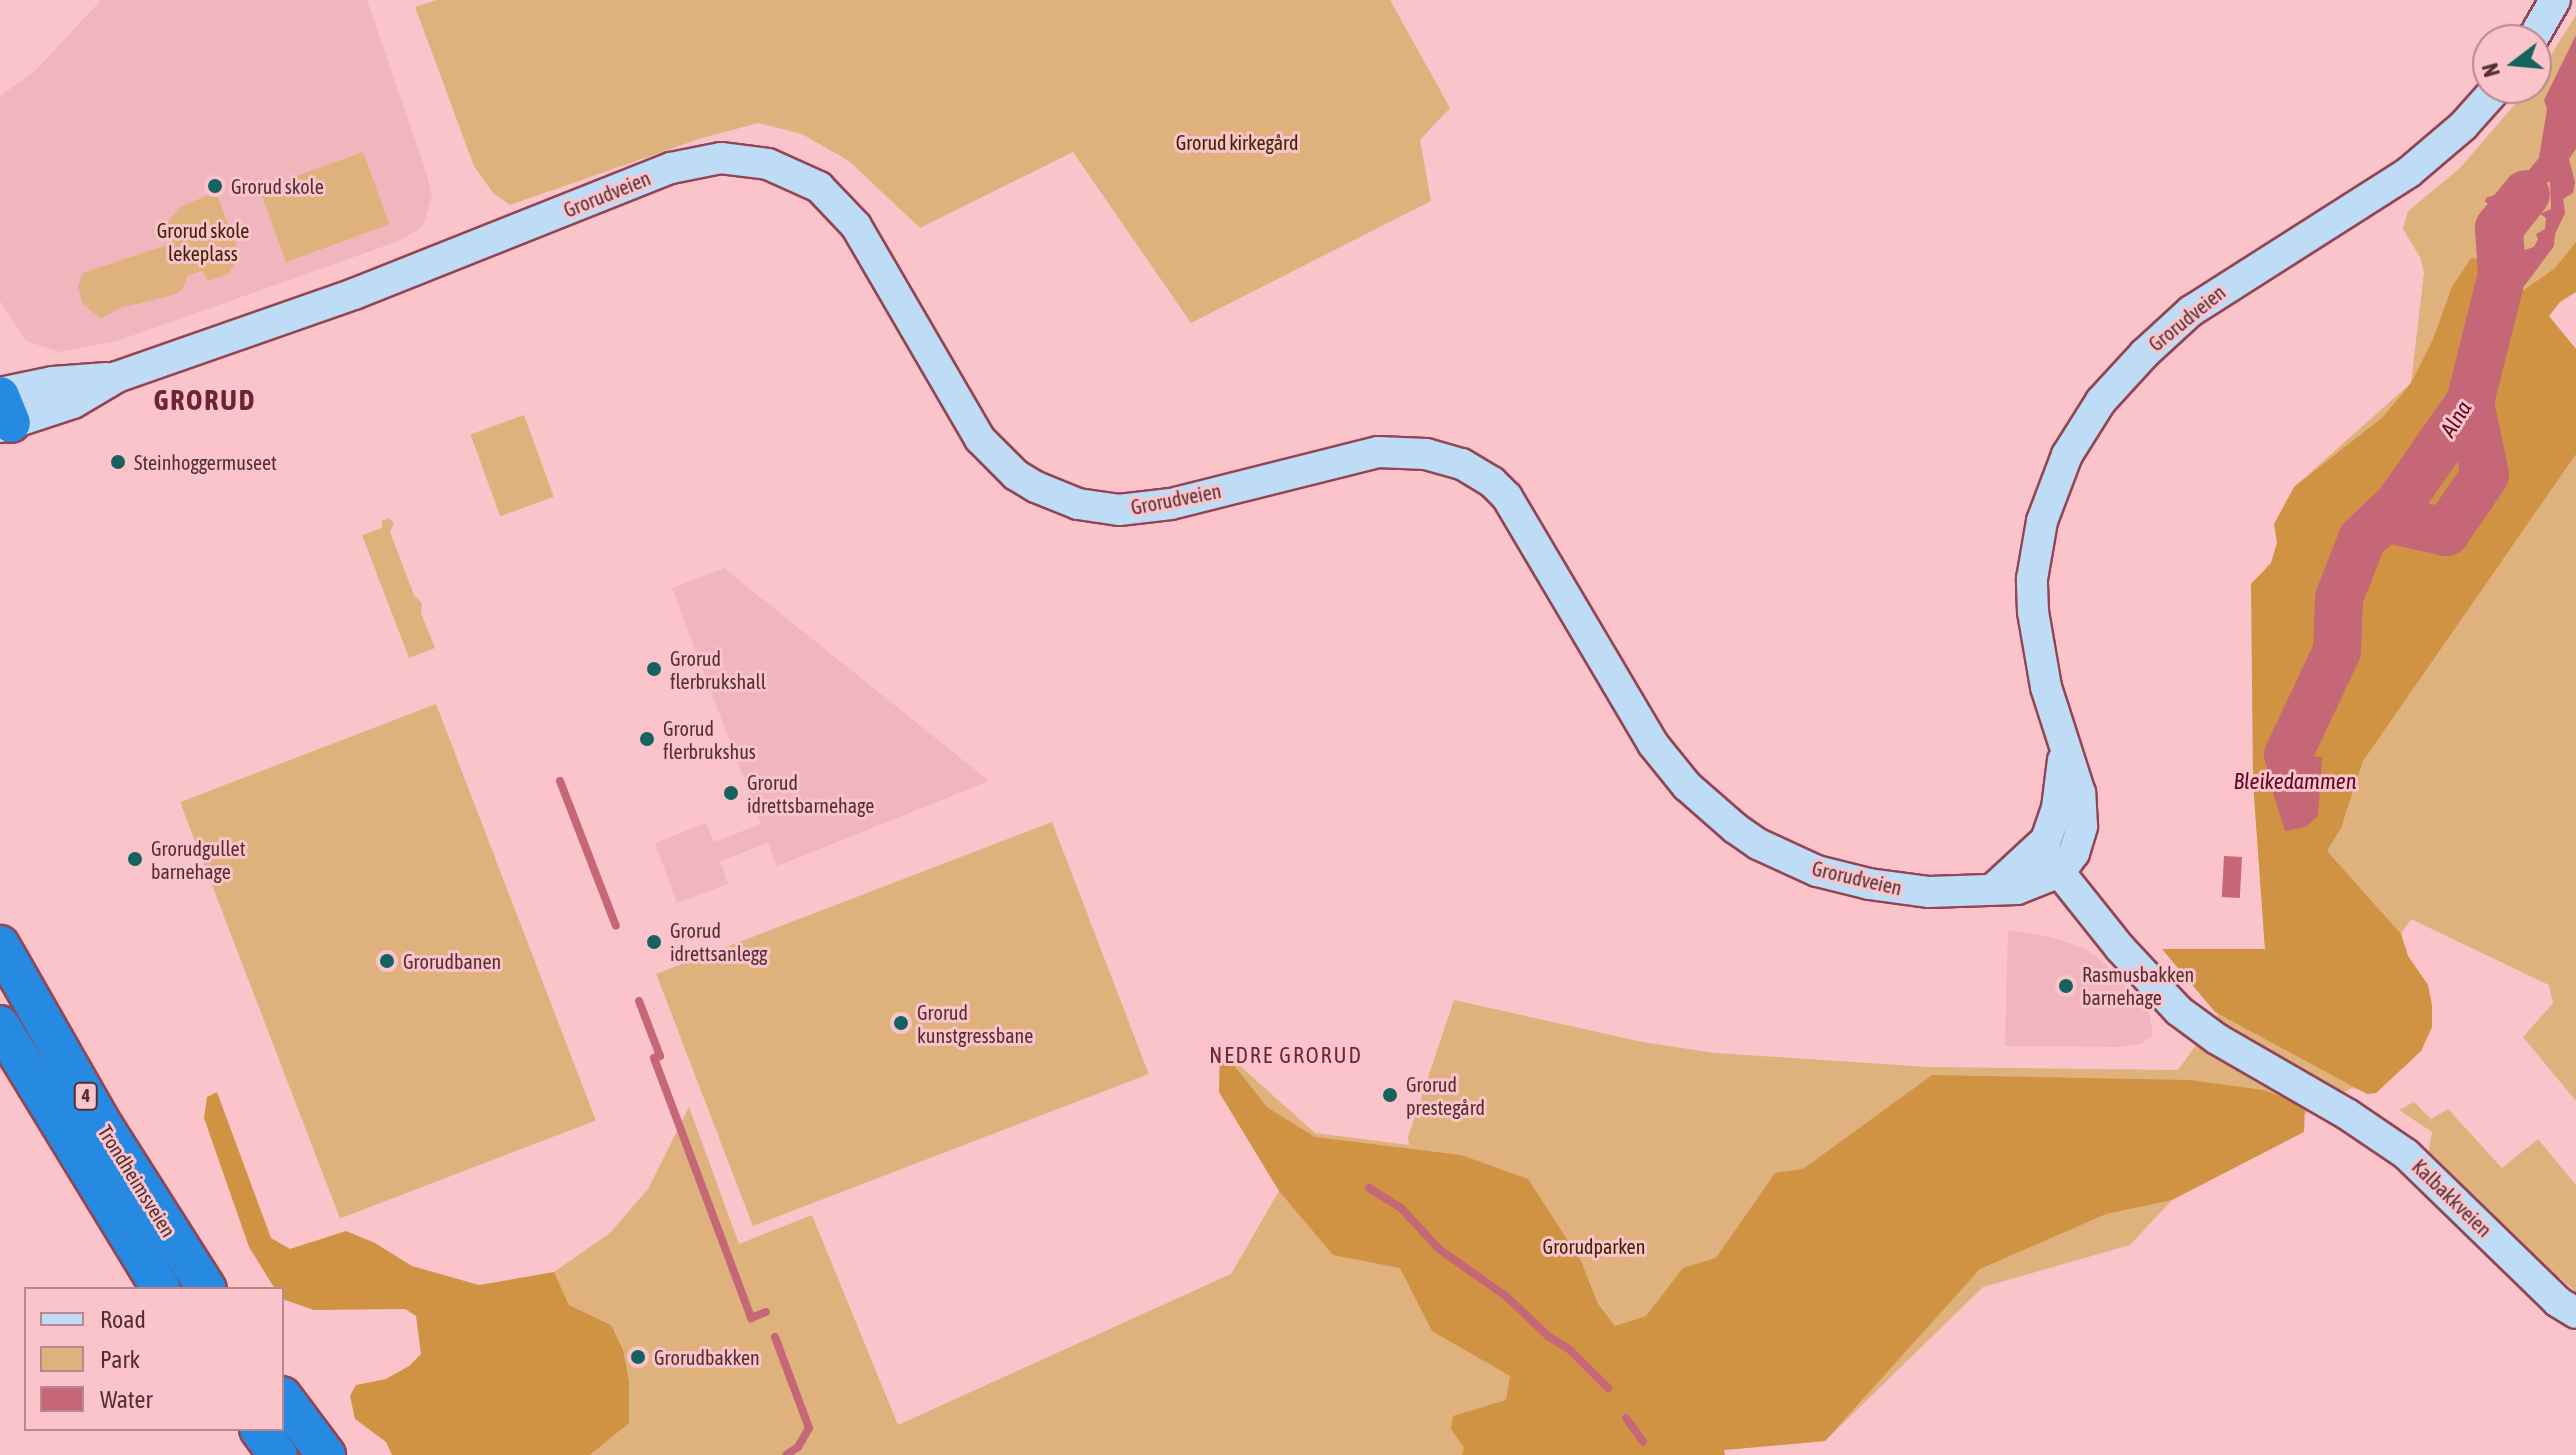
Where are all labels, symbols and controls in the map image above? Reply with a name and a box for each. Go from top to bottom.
north arrow [2472,24,2552,104]
text: N [2477,60,2505,80]
park label: Grorud kirkegård [1176,130,1298,154]
street label: Grorudveien [560,166,654,222]
place label: Grorud skole [231,174,324,198]
marker: Grorud skole [206,177,224,195]
park label: Grorud skole lekeplass [157,218,249,265]
street label: Grorudveien [2144,280,2230,356]
district label: GRORUD [153,383,257,417]
water label: Alna [2435,396,2477,442]
place label: Steinhoggermuseet [134,450,277,474]
marker: Steinhoggermuseet [109,453,127,471]
street label: Grorudveien [1129,478,1223,520]
place label: Grorud flerbrukshall [670,646,766,693]
marker: Grorud flerbrukshall [645,660,663,678]
place label: Grorud flerbrukshus [663,716,756,763]
marker: Grorud flerbrukshus [638,730,656,748]
water label: Bleikedammen [2234,769,2356,795]
place label: Grorud idrettsbarnehage [747,770,874,817]
marker: Grorud idrettsbarnehage [722,784,740,802]
place label: Grorudgullet barnehage [151,836,245,883]
marker: Grorudgullet barnehage [126,850,144,868]
street label: Grorudveien [1810,856,1904,900]
place label: Grorud idrettsanlegg [670,918,768,965]
marker: Grorud idrettsanlegg [645,933,663,951]
place label: Grorudbanen [403,949,501,973]
marker: Grorudbanen [378,952,396,970]
place label: Rasmusbakken barnehage [2082,962,2194,1009]
marker: Rasmusbakken barnehage [2057,977,2075,995]
place label: Grorud kunstgressbane [917,1000,1033,1047]
marker: Grorud kunstgressbane [892,1014,910,1032]
district label: NEDRE GRORUD [1209,1043,1363,1069]
place label: Grorud prestegård [1406,1072,1485,1119]
road number: 4 [72,1082,100,1110]
marker: Grorud prestegård [1381,1086,1399,1104]
street label: Trondheimsveien [93,1121,181,1241]
street label: Kalbakkveien [2407,1154,2497,1242]
park label: Grorudparken [1543,1234,1645,1258]
legend [24,1287,284,1431]
text: Road [100,1306,146,1333]
place label: Grorudbakken [654,1345,760,1369]
text: Park [100,1346,140,1373]
marker: Grorudbakken [629,1348,647,1366]
text: Water [100,1386,153,1413]

